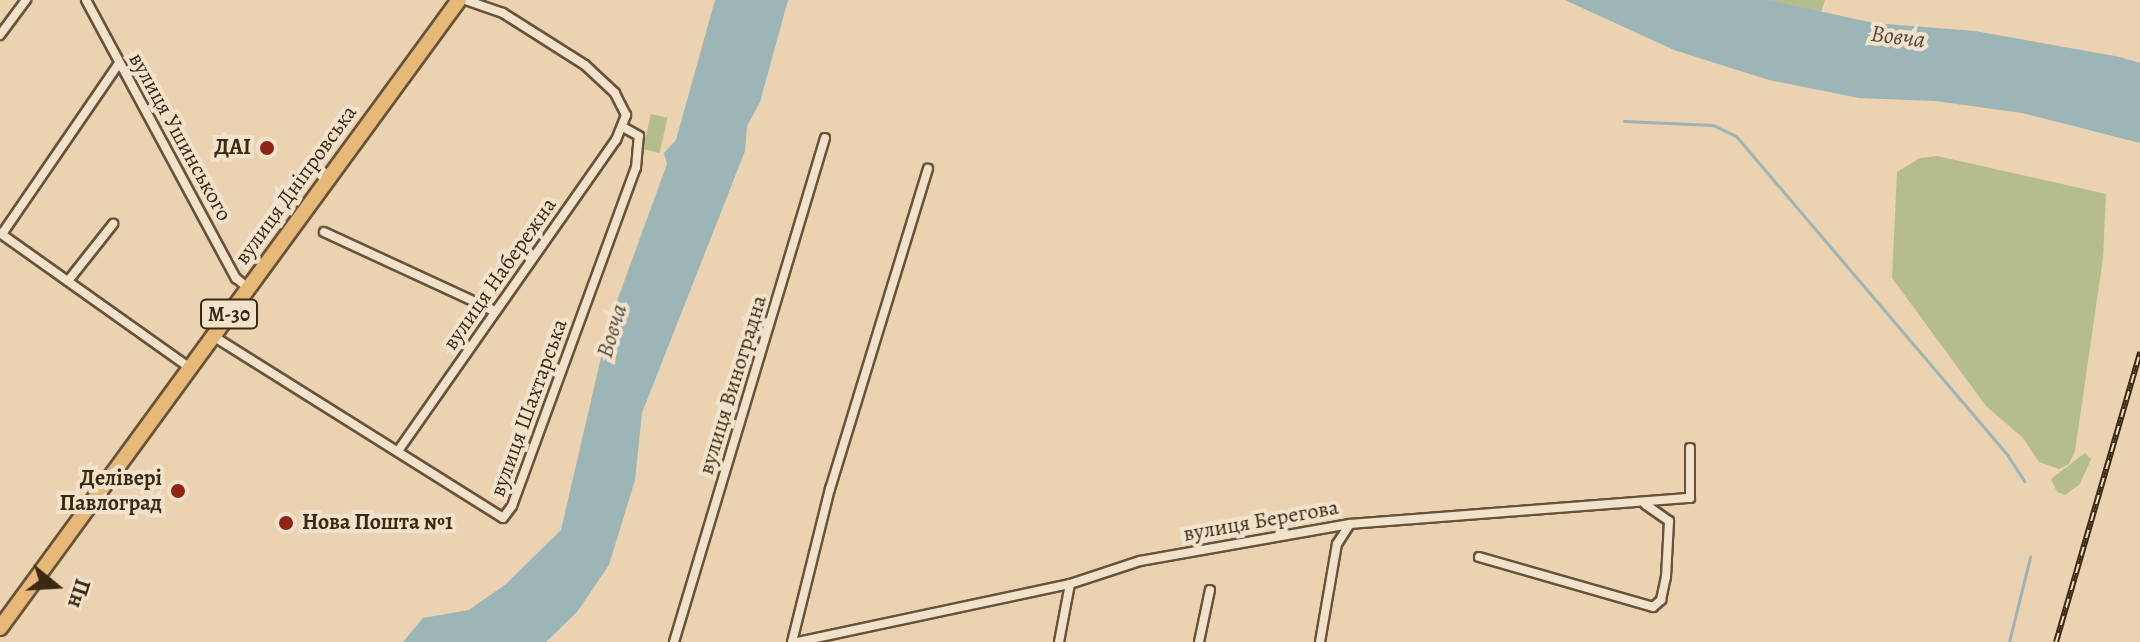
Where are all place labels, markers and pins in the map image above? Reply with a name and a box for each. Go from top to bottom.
place label: ДАІ [214,135,251,161]
marker: ДАІ [258,139,276,157]
place label: Делівері Павлоград [60,465,162,516]
marker: Делівері Павлоград [169,482,187,500]
place label: Нова Пошта №1 [302,510,453,536]
marker: Нова Пошта №1 [277,514,295,532]

